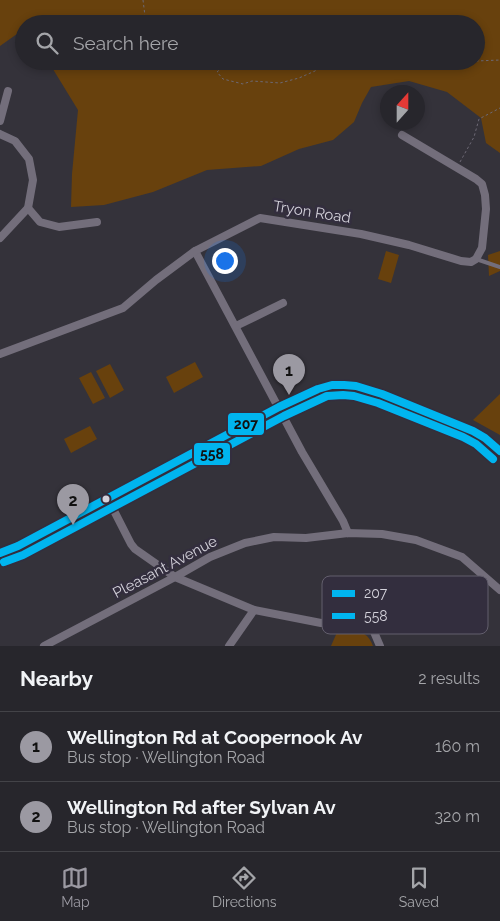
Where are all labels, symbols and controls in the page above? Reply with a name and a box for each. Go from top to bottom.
search box [15,15,485,70]
icon: search [33,29,61,57]
text: Search here [73,32,179,54]
north arrow [380,85,425,130]
street label: Tryon Road [272,197,352,227]
your location [212,248,238,274]
pin: 1 [273,354,305,395]
line badge: 207 [227,412,265,436]
text: 207 [234,416,258,432]
line badge: 558 [193,442,231,466]
text: 558 [200,446,224,462]
pin: 2 [57,484,89,525]
unlabelled marker [101,494,111,504]
street label: Pleasant Avenue [110,532,220,602]
legend [322,576,488,634]
text: 207 [364,585,388,601]
text: 558 [364,608,388,624]
text: Nearby [20,666,93,691]
text: 2 results [418,669,480,688]
text: Wellington Rd at Coopernook Av [67,726,363,748]
text: 1 [32,737,40,756]
text: 160 m [435,737,480,756]
text: Bus stop · Wellington Road [67,748,265,767]
text: Wellington Rd after Sylvan Av [67,796,336,818]
text: 2 [31,807,41,826]
text: 320 m [435,807,480,826]
text: Bus stop · Wellington Road [67,818,265,837]
tab: Map [61,864,90,910]
tab: Directions [212,864,277,910]
tab: Saved [399,864,439,910]

